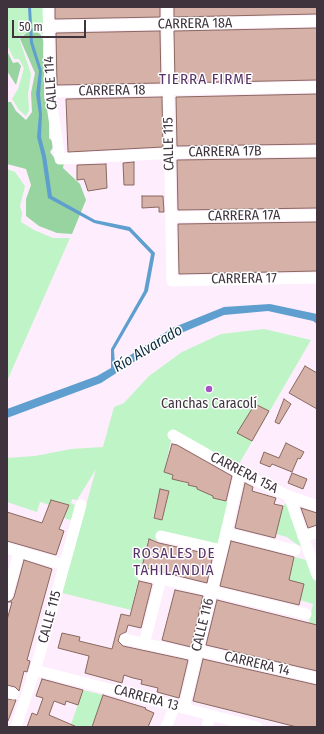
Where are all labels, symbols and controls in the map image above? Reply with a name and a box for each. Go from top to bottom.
scale bar [14,12,88,38]
street label: CARRERA 18A [158,15,232,33]
text: 50 m [19,20,43,34]
street label: CALLE 114 [41,55,61,111]
district label: TIERRA FIRME [159,71,253,89]
street label: CARRERA 18 [78,82,146,100]
street label: CALLE 115 [160,117,178,171]
street label: CARRERA 17B [188,143,262,161]
street label: CARRERA 17A [208,207,280,225]
street label: CARRERA 17 [211,270,277,288]
water label: Río Alvarado [110,321,186,377]
marker: Canchas Caracolí [204,384,214,394]
place label: Canchas Caracolí [161,396,257,412]
street label: CARRERA 15A [207,449,281,497]
district label: ROSALES DE TAHILANDIA [133,545,215,580]
street label: CALLE 115 [35,589,65,645]
street label: CALLE 116 [188,597,218,653]
street label: CARRERA 14 [223,648,291,680]
street label: CARRERA 13 [112,681,180,715]

